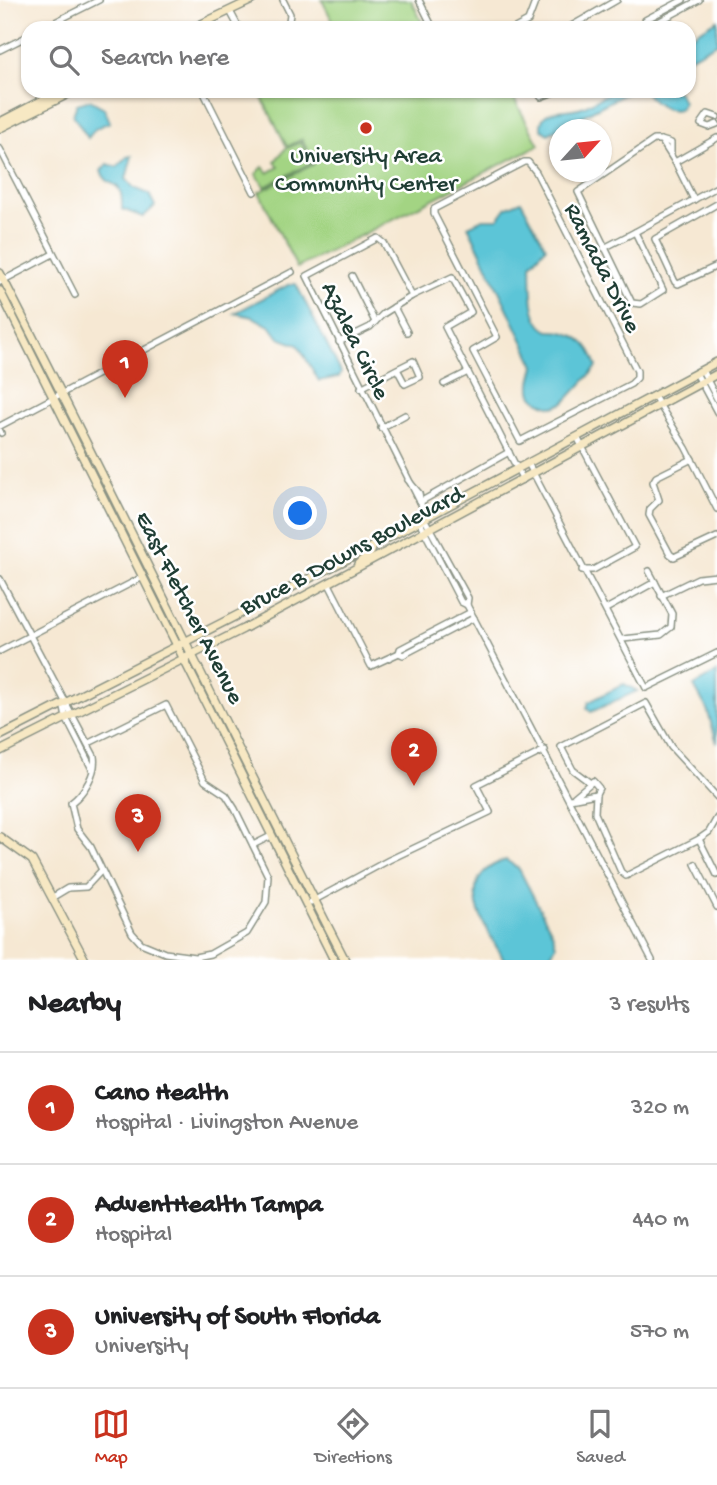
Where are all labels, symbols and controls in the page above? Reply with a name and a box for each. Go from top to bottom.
search box [21,21,696,98]
icon: search [45,41,83,79]
text: Search here [101,44,229,75]
north arrow [549,119,612,182]
marker: University Area Community Center [358,120,374,136]
place label: University Area Community Center [275,143,460,200]
street label: Ramada Drive [556,199,646,339]
street label: Azalea Circle [313,278,395,406]
pin: 1 [102,340,148,398]
street label: Bruce B Downs Boulevard [235,480,471,624]
your location [283,496,317,530]
street label: East Fletcher Avenue [127,507,249,710]
pin: 2 [391,728,437,786]
pin: 3 [115,794,161,852]
text: Nearby [28,988,121,1023]
text: 3 results [609,992,689,1019]
text: Cano Health [95,1079,229,1110]
text: 1 [46,1095,56,1122]
text: 320 m [631,1095,689,1122]
text: Hospital · Livingston Avenue [95,1110,358,1137]
text: AdventHealth Tampa [95,1191,323,1222]
text: 2 [45,1207,57,1234]
text: 440 m [632,1207,689,1234]
text: Hospital [95,1222,172,1249]
text: University of South Florida [95,1303,380,1334]
text: 3 [45,1319,57,1346]
text: 570 m [630,1319,689,1346]
text: University [95,1334,189,1361]
tab: Map [92,1405,130,1470]
tab: Directions [315,1405,392,1470]
tab: Saved [576,1405,625,1470]

